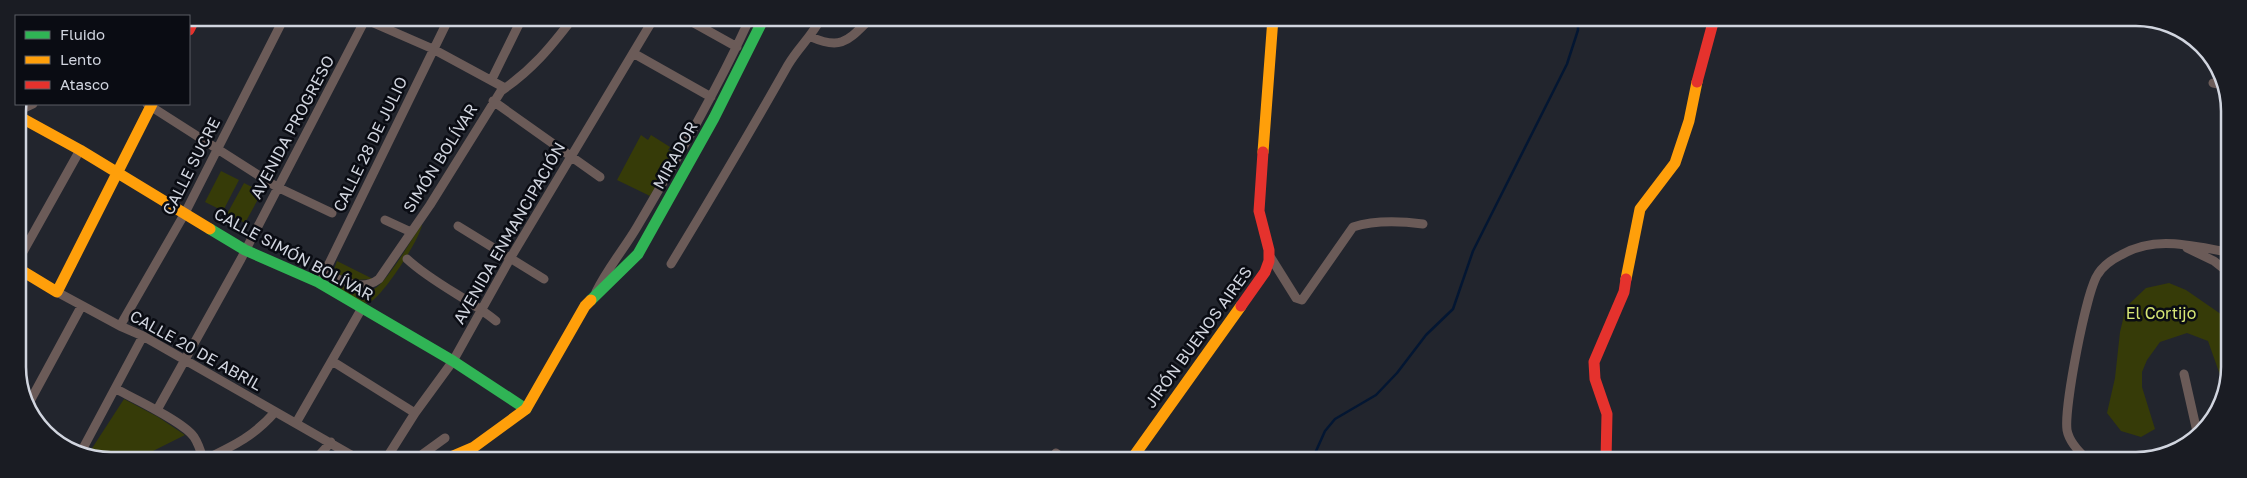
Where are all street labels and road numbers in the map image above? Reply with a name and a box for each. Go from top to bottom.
street label: AVENIDA PROGRESO [246,52,338,202]
street label: CALLE 28 DE JULIO [329,73,411,215]
street label: SIMÓN BOLÍVAR [399,100,482,216]
street label: CALLE SUCRE [158,114,224,218]
street label: MIRADOR [648,118,702,192]
street label: AVENIDA ENMANCIPACIÓN [449,139,569,327]
street label: CALLE SIMÓN BOLÍVAR [211,203,377,305]
street label: JIRÓN BUENOS AIRES [1140,262,1256,412]
street label: CALLE 20 DE ABRIL [126,305,266,395]

